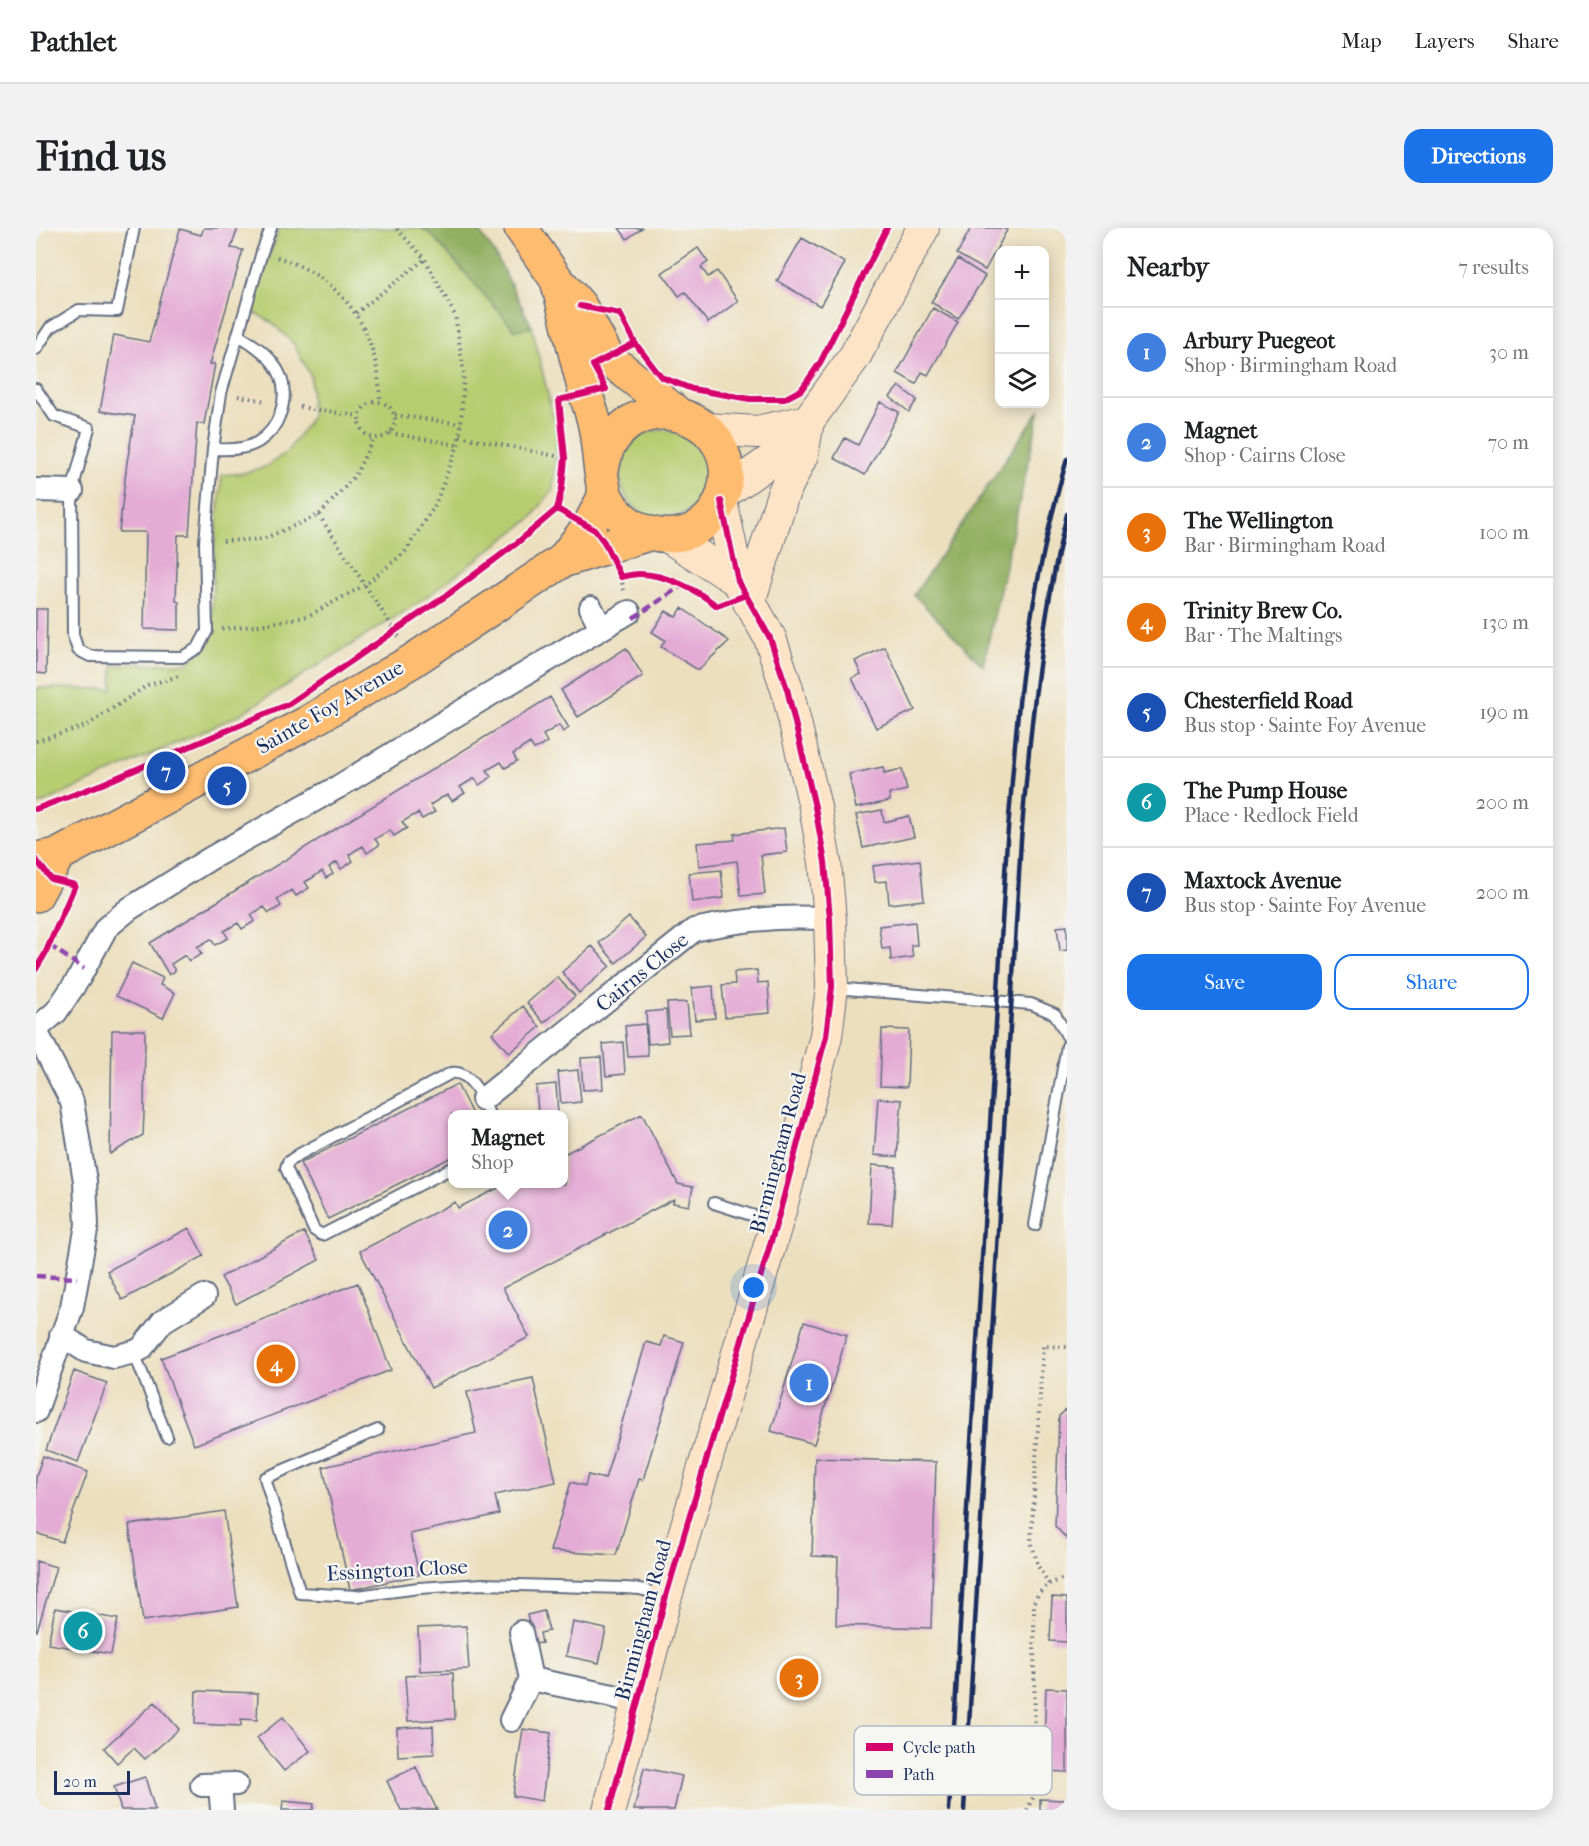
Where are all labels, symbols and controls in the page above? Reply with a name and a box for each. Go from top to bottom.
text: Pathlet [30,25,117,58]
text: Map [1341,29,1382,53]
text: Layers [1415,29,1474,53]
text: Share [1507,29,1559,53]
button: Directions [1404,129,1553,183]
text: Find us [36,132,166,181]
map controls [995,246,1049,408]
button: + [995,246,1049,300]
text: Nearby [1127,252,1209,283]
text: 7 results [1458,256,1529,279]
button: − [995,300,1049,354]
text: Arbury Puegeot [1184,328,1335,354]
text: 1 [1143,341,1150,364]
text: 30 m [1489,341,1529,364]
button: layers [995,354,1049,408]
text: Shop · Birmingham Road [1184,354,1397,377]
text: Magnet [1184,418,1258,444]
text: 2 [1141,431,1152,454]
text: 70 m [1487,431,1529,454]
text: Shop · Cairns Close [1184,444,1346,467]
text: The Wellington [1184,508,1333,534]
text: 3 [1142,521,1151,544]
text: 100 m [1479,521,1529,544]
text: Bar · Birmingham Road [1184,534,1386,557]
text: Trinity Brew Co. [1184,598,1342,624]
text: 4 [1141,611,1152,634]
text: 130 m [1482,611,1529,634]
text: Bar · The Maltings [1184,624,1342,647]
street label: Sainte Foy Avenue [252,655,408,759]
text: Chesterfield Road [1184,688,1353,714]
text: 5 [1142,701,1151,724]
text: 190 m [1479,701,1529,724]
text: Bus stop · Sainte Foy Avenue [1184,714,1426,737]
pin: 7 [146,748,186,794]
pin: 5 [208,764,246,808]
text: The Pump House [1184,778,1347,804]
text: 6 [1141,791,1152,814]
text: 200 m [1476,791,1529,814]
text: Place · Redlock Field [1184,804,1359,827]
text: Maxtock Avenue [1184,868,1341,894]
text: 7 [1142,881,1151,904]
text: 200 m [1476,881,1529,904]
text: Bus stop · Sainte Foy Avenue [1184,894,1426,917]
street label: Cairns Close [591,927,693,1017]
button: Save [1127,954,1322,1010]
button: Share [1334,954,1529,1010]
street label: Birmingham Road [745,1069,811,1236]
popup [448,1110,568,1188]
text: Magnet [471,1125,545,1151]
text: Shop [471,1151,514,1174]
pin: 2 [488,1208,528,1252]
your location [739,1273,768,1302]
pin: 4 [256,1342,296,1386]
pin: 1 [790,1360,828,1406]
street label: Birmingham Road [610,1536,676,1703]
street label: Essington Close [326,1554,468,1586]
pin: 6 [64,1608,102,1654]
pin: 3 [780,1656,819,1700]
legend [854,1726,1052,1795]
text: Cycle path [903,1738,975,1757]
text: Path [903,1765,935,1784]
scale bar [54,1768,130,1796]
text: 20 m [63,1772,97,1791]

